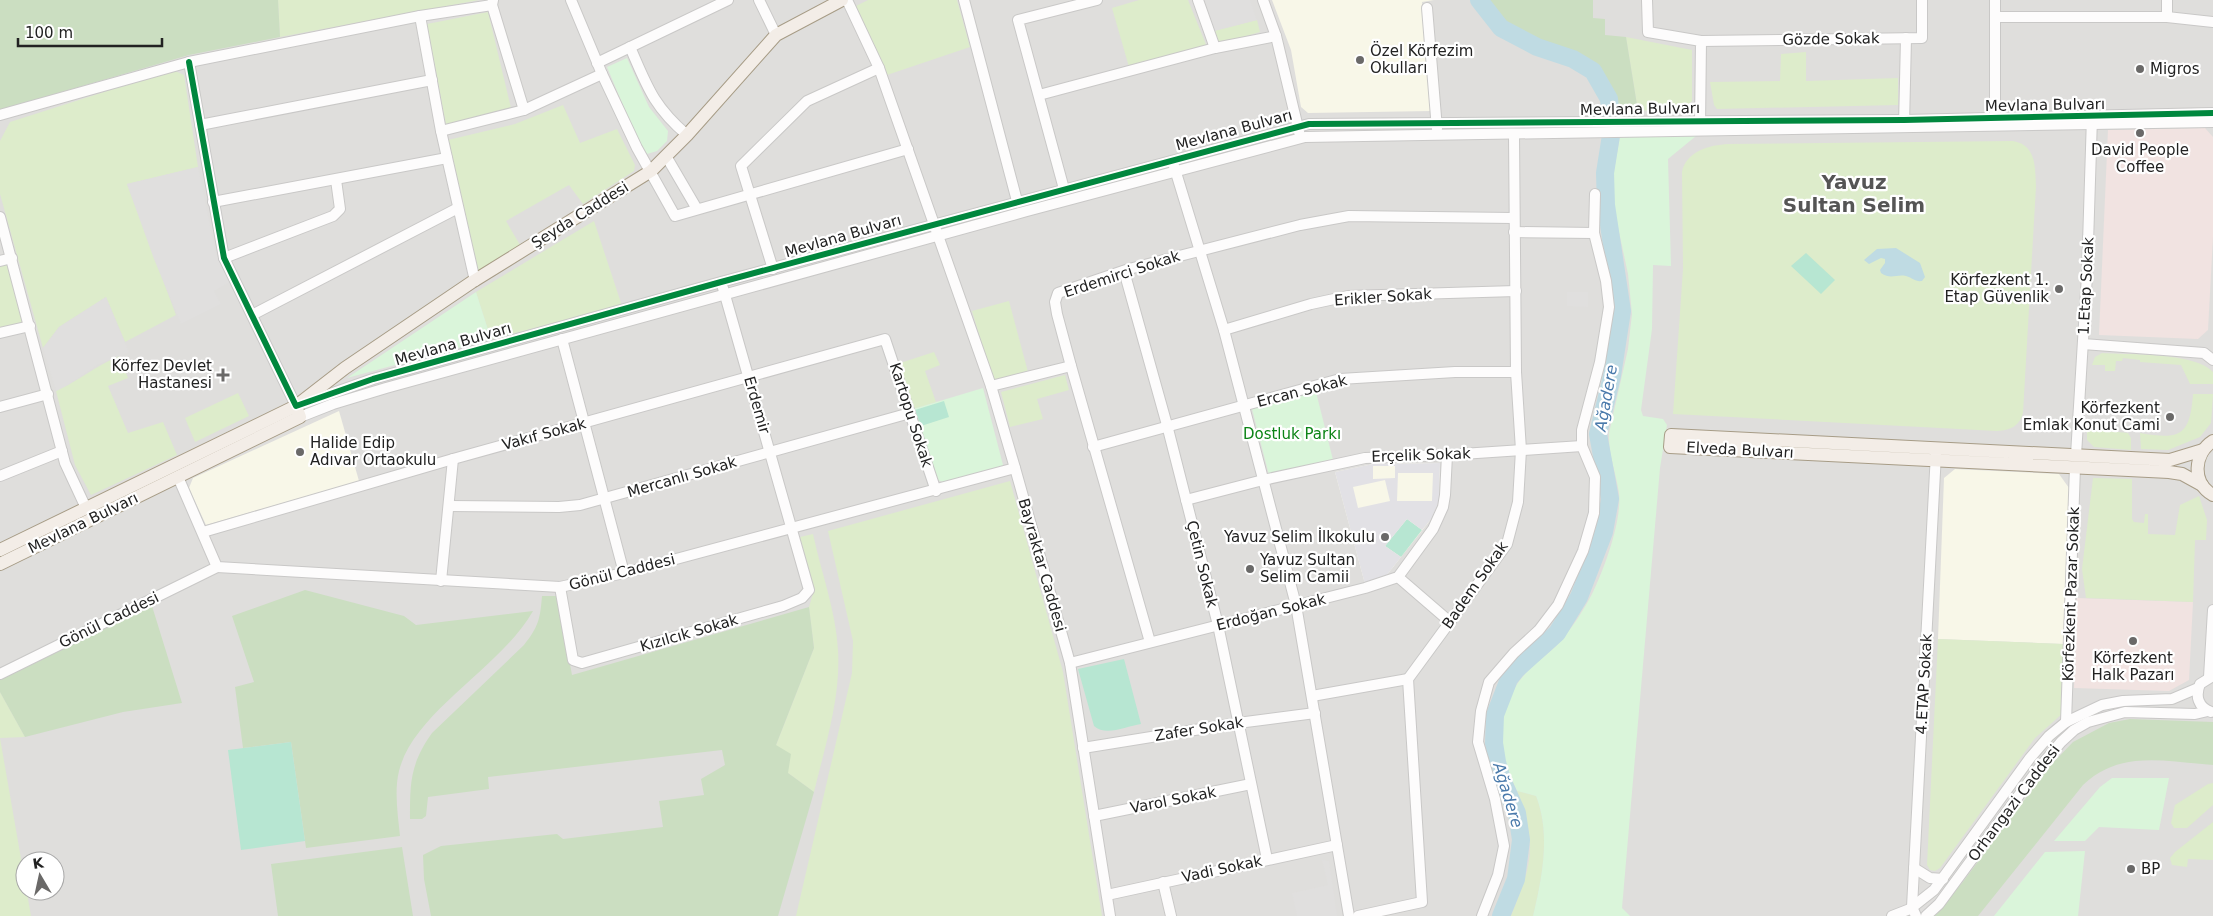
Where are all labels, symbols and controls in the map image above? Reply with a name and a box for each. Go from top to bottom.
scale bar [18,15,161,47]
text: 100 m [25,24,73,42]
street label: Gözde Sokak [1782,29,1880,49]
place label: Özel Körfezim Okulları [1370,41,1473,77]
marker: Özel Körfezim Okulları [1354,54,1366,66]
place label: Migros [2150,60,2200,78]
marker: Migros [2134,63,2146,75]
street label: Mevlana Bulvarı [1985,95,2105,115]
street label: Mevlana Bulvarı [1580,99,1700,119]
street label: Mevlana Bulvarı [1174,106,1294,154]
marker: David People Coffee [2134,127,2146,139]
place label: David People Coffee [2091,141,2189,176]
district label: Yavuz Sultan Selim [1783,170,1925,217]
street label: Şeyda Caddesi [528,178,632,252]
street label: Mevlana Bulvarı [783,211,903,261]
street label: 1.Etap Sokak [2074,236,2098,335]
street label: Erdemirci Sokak [1062,247,1183,301]
place label: Körfezkent 1. Etap Güvenlik [1944,271,2049,306]
marker: Körfezkent 1. Etap Güvenlik [2053,283,2065,295]
street label: Erikler Sokak [1334,285,1433,309]
street label: Mevlana Bulvarı [393,319,513,369]
place label: Körfez Devlet Hastanesi [111,357,212,392]
street label: Kartopu Sokak [886,360,936,470]
water label: Ağadere [1591,363,1621,434]
marker: Körfez Devlet Hastanesi [216,368,230,382]
street label: Ercan Sokak [1255,371,1349,411]
street label: Erdemir [740,374,774,437]
place label: Körfezkent Emlak Konut Cami [2023,399,2160,434]
marker: Körfezkent Emlak Konut Cami [2164,411,2176,423]
street label: Vakıf Sokak [500,414,588,454]
park label: Dostluk Parkı [1243,425,1341,443]
place label: Halide Edip Adıvar Ortaokulu [310,434,436,469]
street label: Elveda Bulvarı [1686,438,1794,462]
street label: Erçelik Sokak [1371,444,1471,466]
marker: Halide Edip Adıvar Ortaokulu [294,446,306,458]
street label: Mercanlı Sokak [625,453,739,501]
street label: Mevlana Bulvarı [25,489,141,557]
street label: Bayraktar Caddesi [1014,496,1070,634]
street label: Körfezkent Pazar Sokak [2059,506,2083,682]
street label: Çetin Sokak [1182,519,1222,610]
place label: Yavuz Selim İlkokulu [1223,527,1375,546]
marker: Yavuz Selim İlkokulu [1379,531,1391,543]
street label: Badem Sokak [1438,538,1512,632]
street label: Gönül Caddesi [567,550,677,594]
place label: Yavuz Sultan Selim Camii [1259,551,1355,586]
marker: Yavuz Sultan Selim Camii [1244,563,1256,575]
street label: Gönül Caddesi [56,588,162,652]
street label: Erdoğan Sokak [1214,590,1328,634]
street label: Kızılcık Sokak [638,610,740,656]
street label: 4.ETAP Sokak [1912,633,1936,735]
marker: Körfezkent Halk Pazarı [2127,635,2139,647]
place label: Körfezkent Halk Pazarı [2091,649,2175,684]
street label: Zafer Sokak [1153,713,1245,745]
street label: Orhangazi Caddesi [1964,741,2064,865]
water label: Ağadere [1489,759,1527,830]
street label: Varol Sokak [1128,783,1218,817]
north arrow [15,851,65,901]
street label: Vadi Sokak [1180,852,1264,886]
text: K [31,854,46,872]
place label: BP [2141,860,2160,878]
marker: BP [2125,863,2137,875]

